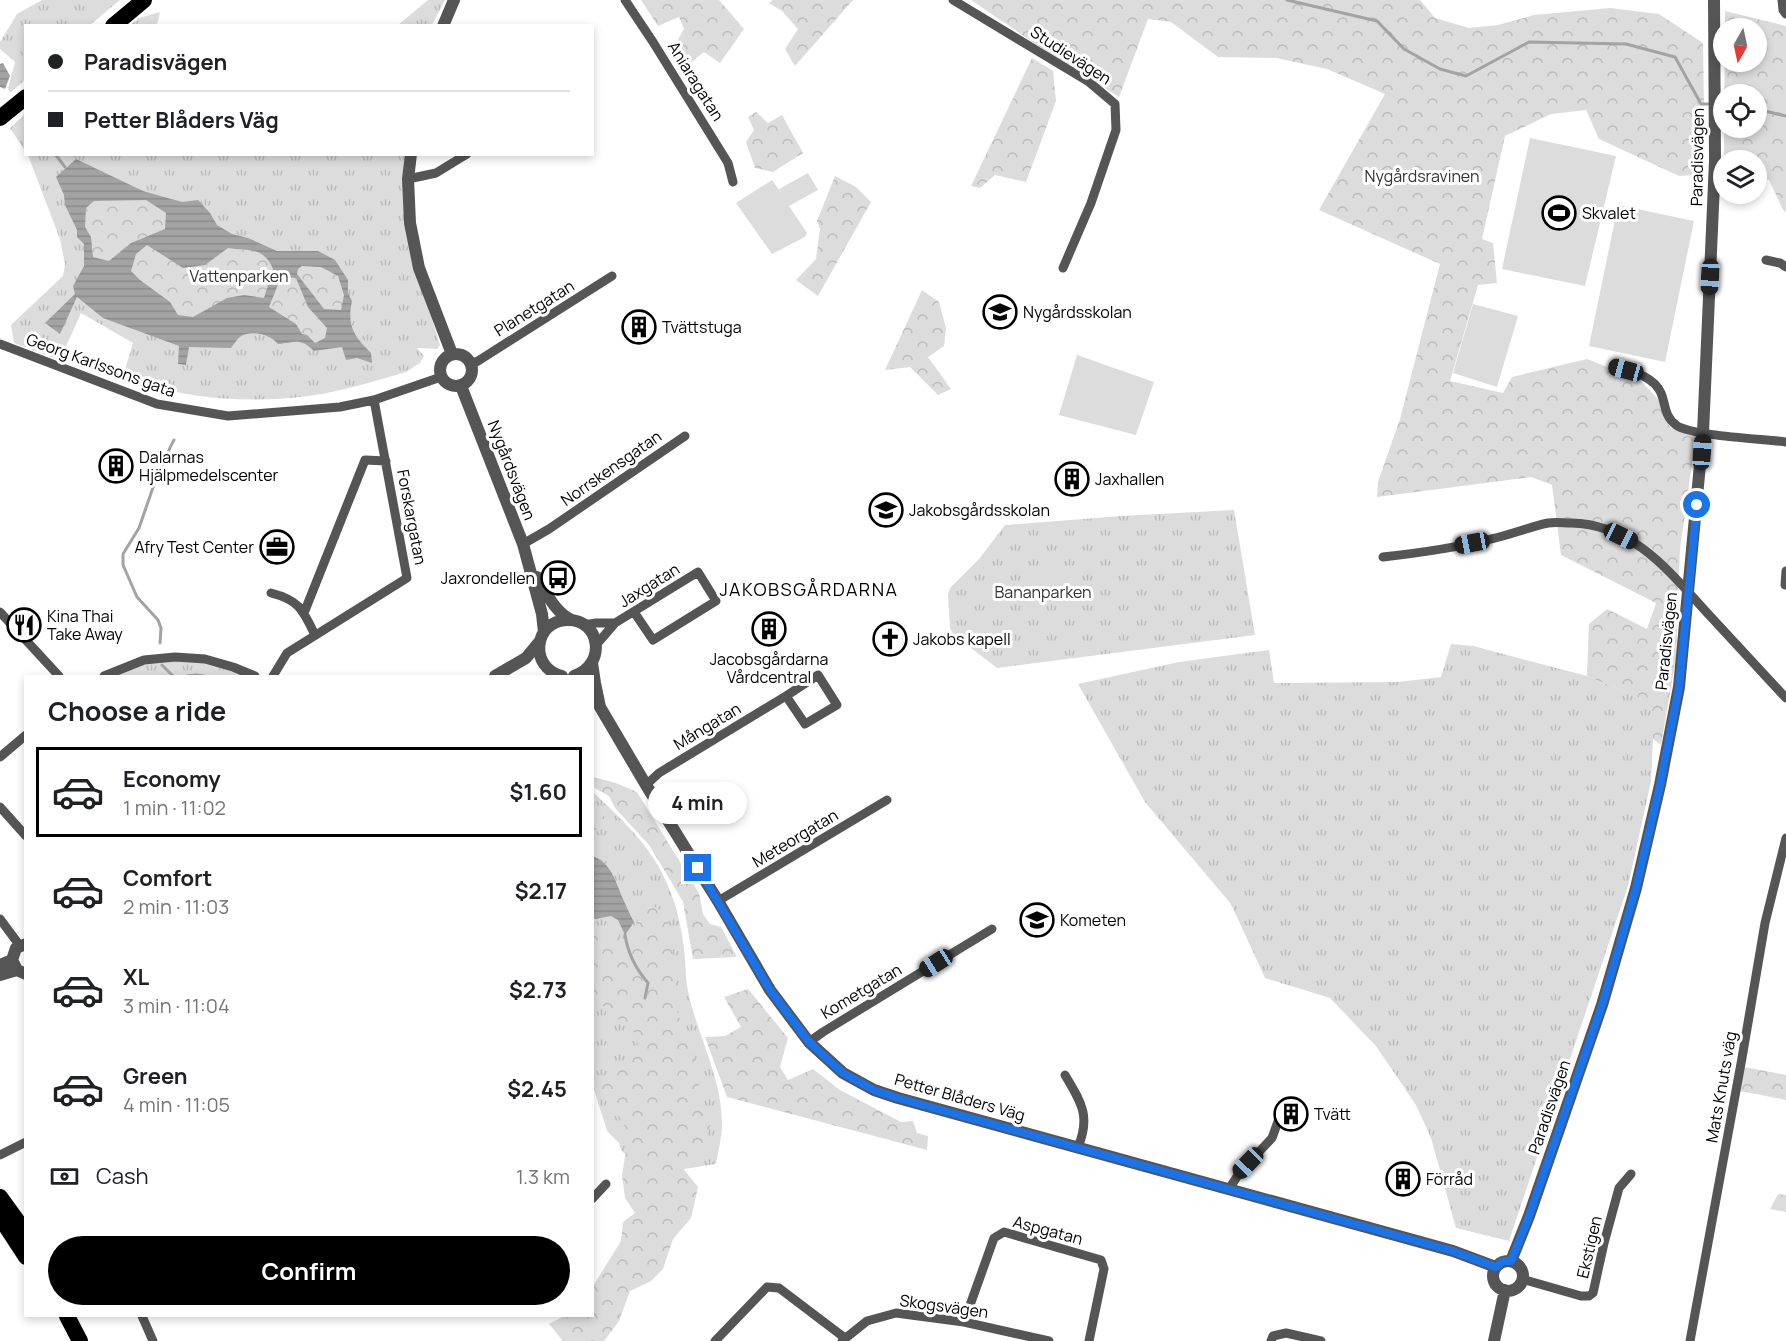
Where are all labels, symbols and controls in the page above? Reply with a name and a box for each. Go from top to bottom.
north arrow [1713,18,1767,72]
map controls [1713,18,1767,204]
street label: Studievägen [1026,21,1116,89]
street label: Aniaragatan [663,37,729,125]
text: Paradisvägen [84,47,227,77]
button: locate [1713,84,1767,138]
text: Petter Blåders Väg [84,105,279,135]
street label: Paradisvägen [1685,108,1709,206]
button: layers [1713,150,1767,204]
park label: Nygårdsravinen [1365,165,1479,187]
sports icon: Skvalet [1541,195,1577,231]
place label: Skvalet [1582,202,1636,224]
car [1700,259,1720,295]
park label: Vattenparken [190,265,288,287]
street label: Planetgatan [490,275,578,341]
school or university icon: Nygårdsskolan [982,294,1018,330]
place label: Nygårdsskolan [1023,301,1132,323]
building icon: Tvättstuga [621,309,657,345]
place label: Tvättstuga [662,316,742,338]
street label: Georg Karlssons gata [23,328,179,402]
car [1606,357,1646,383]
street label: Nygårdsvägen [483,417,541,523]
street label: Norrskensgatan [556,425,666,511]
car [1692,433,1712,471]
place label: Dalarnas Hjälpmedelscenter [139,446,279,486]
building icon: Dalarnas Hjälpmedelscenter [98,448,134,484]
building icon: Jaxhallen [1054,461,1090,497]
street label: Forskargatan [392,468,432,566]
place label: Jaxhallen [1095,468,1164,490]
route start [1683,491,1710,518]
school or university icon: Jakobsgårdsskolan [868,492,904,528]
place label: Jakobsgårdsskolan [909,499,1050,521]
car [1601,520,1641,552]
office icon: Afry Test Center [259,529,295,565]
car [1453,531,1491,555]
place label: Afry Test Center [134,536,254,558]
street label: Jaxgatan [615,558,683,612]
bus stop icon: Jaxrondellen [540,560,576,596]
place label: Jaxrondellen [441,567,535,589]
district label: JAKOBSGÅRDARNA [720,577,898,601]
park label: Bananparken [994,581,1092,603]
street label: Paradisvägen [1650,591,1682,691]
place label: Kina Thai Take Away [47,605,123,645]
restaurant icon: Kina Thai Take Away [6,607,42,643]
building icon: Jacobsgårdarna Vårdcentral [751,611,787,647]
church icon: Jakobs kapell [872,621,908,657]
place label: Jakobs kapell [913,628,1011,650]
place label: Jacobsgårdarna Vårdcentral [710,648,828,688]
text: Choose a ride [48,692,226,729]
street label: Mångatan [669,697,745,755]
text: Economy [123,764,221,794]
icon: car [51,765,105,819]
text: $1.60 [510,777,567,807]
callout: 4 min [648,781,748,823]
text: 4 min [671,789,724,816]
text: 1 min · 11:02 [123,794,226,821]
street label: Meteorgatan [748,804,842,872]
route end [684,854,711,881]
text: Comfort [123,863,212,893]
icon: car [51,864,105,918]
text: $2.17 [515,876,567,906]
text: 2 min · 11:03 [123,893,229,920]
school or university icon: Kometen [1019,902,1055,938]
place label: Kometen [1060,909,1126,931]
car [916,946,956,980]
street label: Kometgatan [816,958,906,1024]
text: XL [123,962,149,992]
icon: car [51,963,105,1017]
text: $2.73 [509,975,567,1005]
text: 3 min · 11:04 [123,992,230,1019]
street label: Mats Knuts väg [1700,1030,1742,1144]
street label: Paradisvägen [1523,1057,1575,1157]
text: Green [123,1061,188,1091]
icon: car [51,1062,105,1116]
street label: Petter Blåders Väg [892,1068,1028,1126]
text: $2.45 [507,1074,567,1104]
text: 4 min · 11:05 [123,1091,230,1118]
building icon: Tvätt [1273,1096,1309,1132]
place label: Tvätt [1314,1103,1351,1125]
car [1229,1144,1267,1182]
icon: cash [48,1160,81,1193]
text: Cash [96,1161,149,1191]
building icon: Förråd [1385,1161,1421,1197]
text: 1.3 km [516,1163,570,1190]
place label: Förråd [1426,1168,1473,1190]
street label: Aspgatan [1011,1210,1085,1250]
street label: Ekstigen [1571,1214,1607,1280]
button: Confirm [48,1236,570,1305]
street label: Skogsvägen [898,1289,990,1323]

